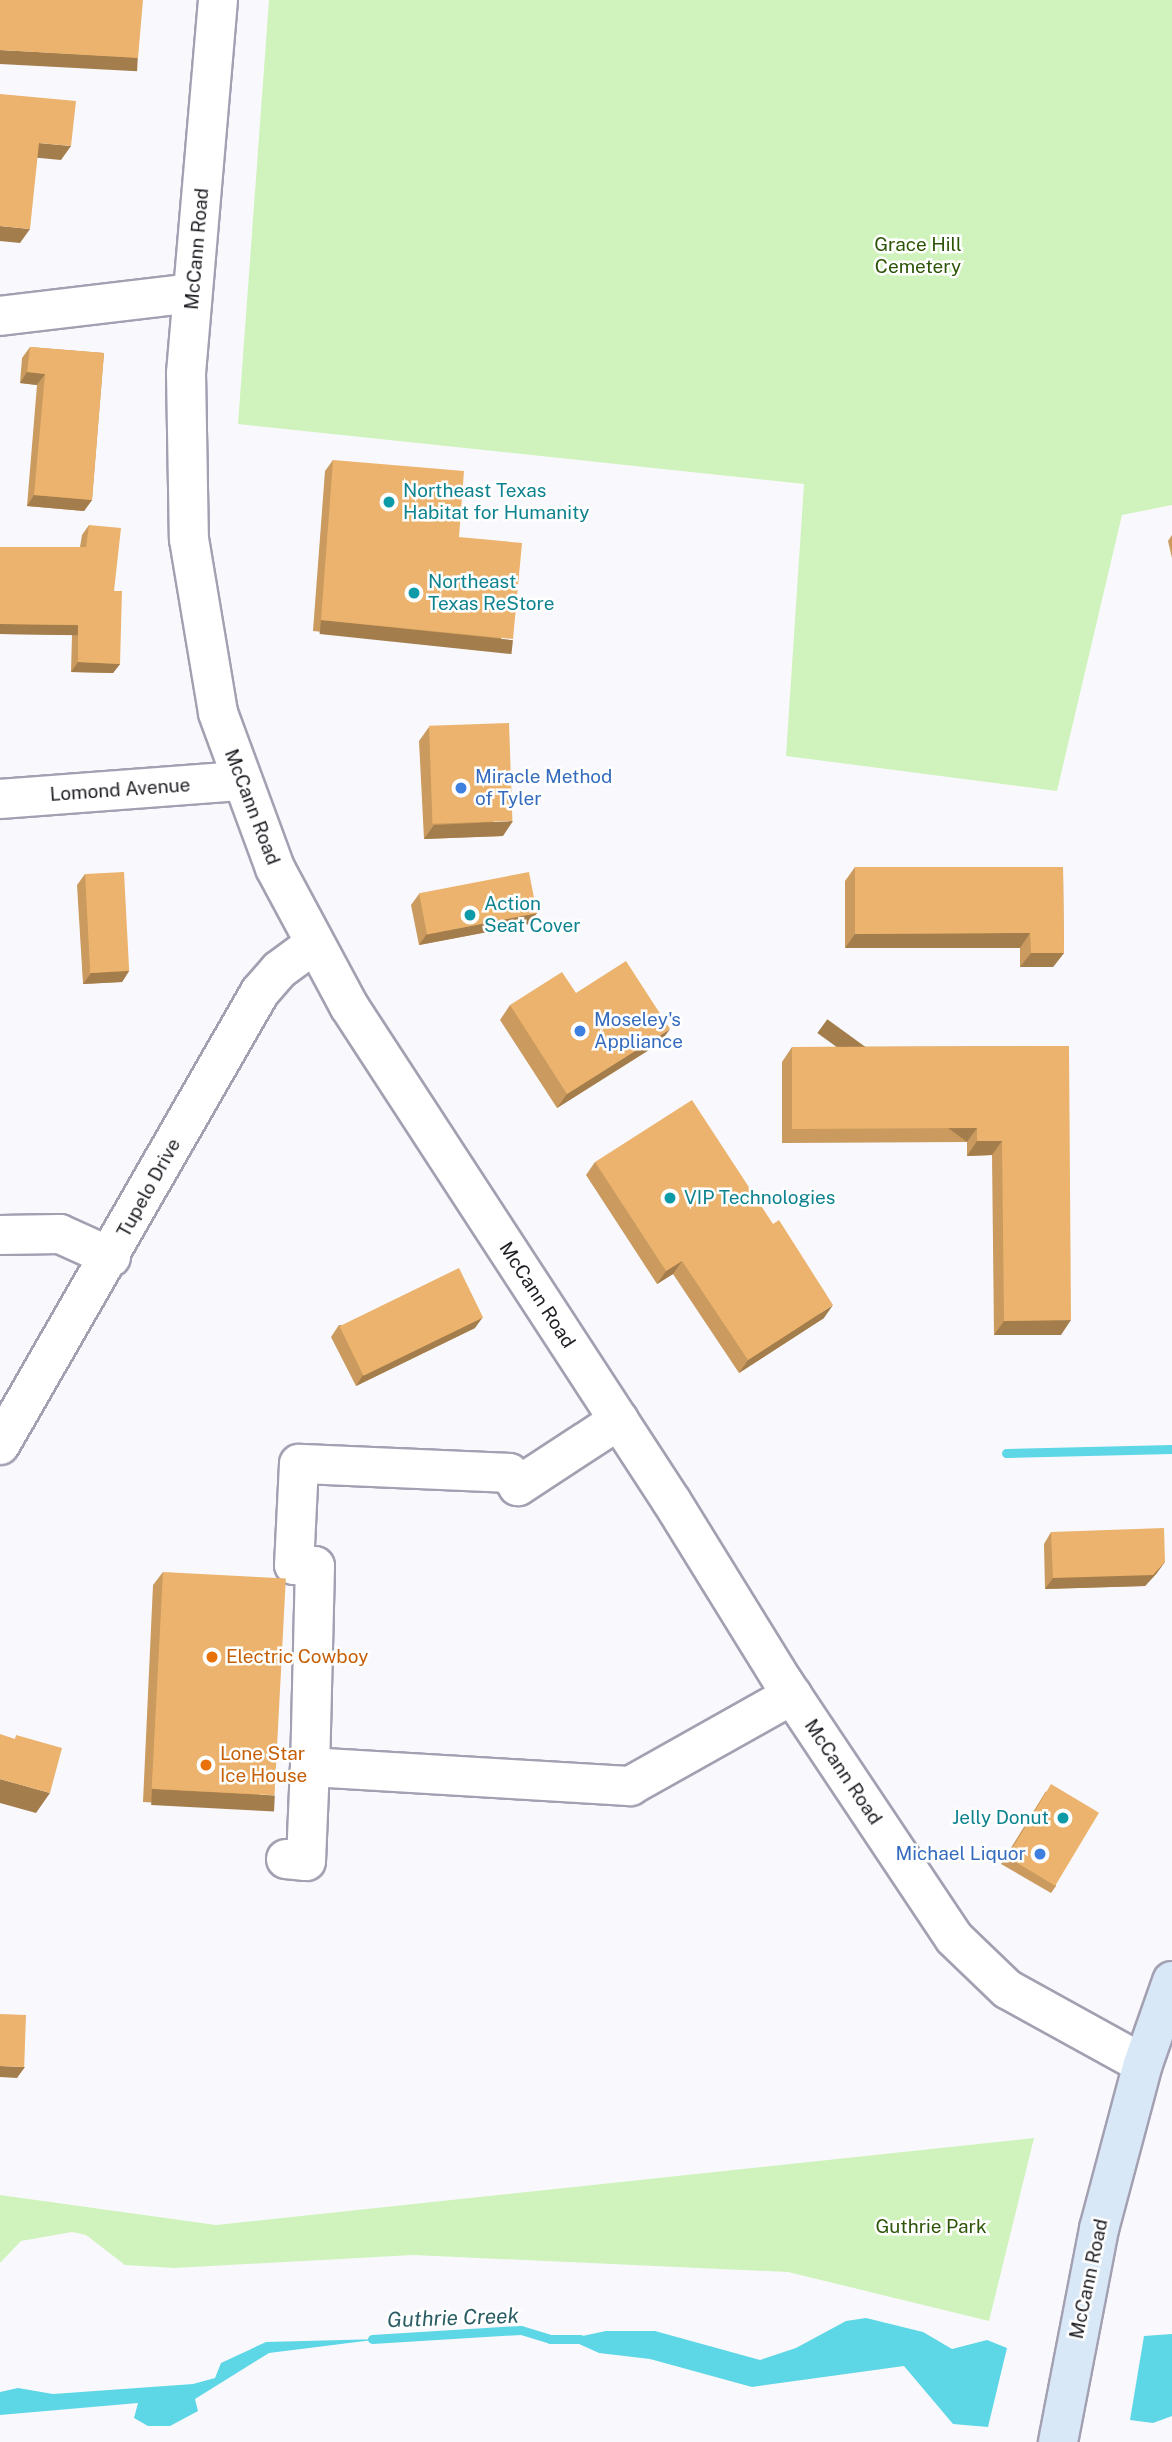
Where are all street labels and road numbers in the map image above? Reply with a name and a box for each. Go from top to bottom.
street label: McCann Road [180,187,214,311]
street label: McCann Road [219,746,285,868]
street label: Lomond Avenue [49,774,191,806]
street label: Tupelo Drive [112,1135,186,1241]
street label: McCann Road [494,1238,580,1352]
street label: McCann Road [799,1715,887,1829]
street label: McCann Road [1065,2217,1113,2341]

